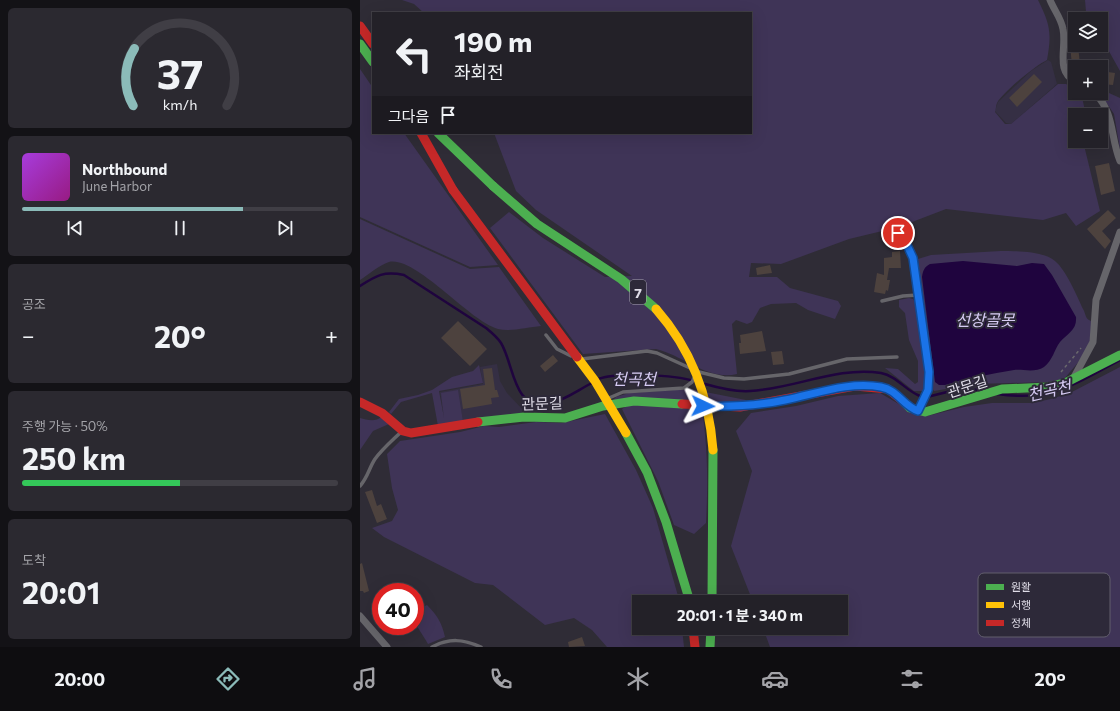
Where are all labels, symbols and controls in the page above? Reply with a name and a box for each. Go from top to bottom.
map controls [1068,12,1108,148]
button: layers [1068,12,1108,52]
text: 190 m [454,24,532,58]
icon: left [388,28,440,80]
text: 37 [157,47,203,98]
button: + [1068,60,1108,100]
text: 좌회전 [454,61,504,83]
text: km/h [163,94,197,112]
icon: arrive [437,104,459,126]
text: 그다음 [388,107,429,125]
button: − [1068,108,1108,148]
text: Northbound [82,160,167,178]
text: June Harbor [82,178,152,194]
pin [881,216,915,250]
icon: previous [64,217,86,239]
icon: pause [169,217,191,239]
icon: next [274,217,296,239]
icon: arrive [887,222,909,244]
road number: 7 [630,280,646,304]
text: 공조 [22,296,46,312]
water label: 선창골못 [956,310,1016,329]
text: 20° [154,317,206,354]
text: − [22,322,35,349]
text: + [325,322,338,349]
water label: 천곡천 [612,369,658,388]
street label: 관문길 [945,371,989,401]
water label: 천곡천 [1025,375,1075,404]
position arrow [682,385,724,427]
street label: 관문길 [521,393,563,413]
text: 주행 가능 · 50% [22,418,108,434]
text: 250 km [22,439,126,476]
text: 도착 [22,552,46,568]
text: 20:01 [22,573,100,610]
legend [978,573,1110,637]
text: 원활 [1011,580,1031,593]
speed limit sign: 40 [372,583,424,635]
text: 서행 [1011,598,1031,611]
text: 20:01 · 1 분 · 340 m [677,606,803,624]
text: 정체 [1011,616,1031,629]
icon: directions [214,665,242,693]
icon: music [351,665,379,693]
icon: phone [487,665,515,693]
icon: climate [624,665,652,693]
icon: car [761,665,789,693]
icon: filters [898,665,926,693]
text: 20:00 [54,668,105,690]
text: 20° [1035,668,1066,690]

